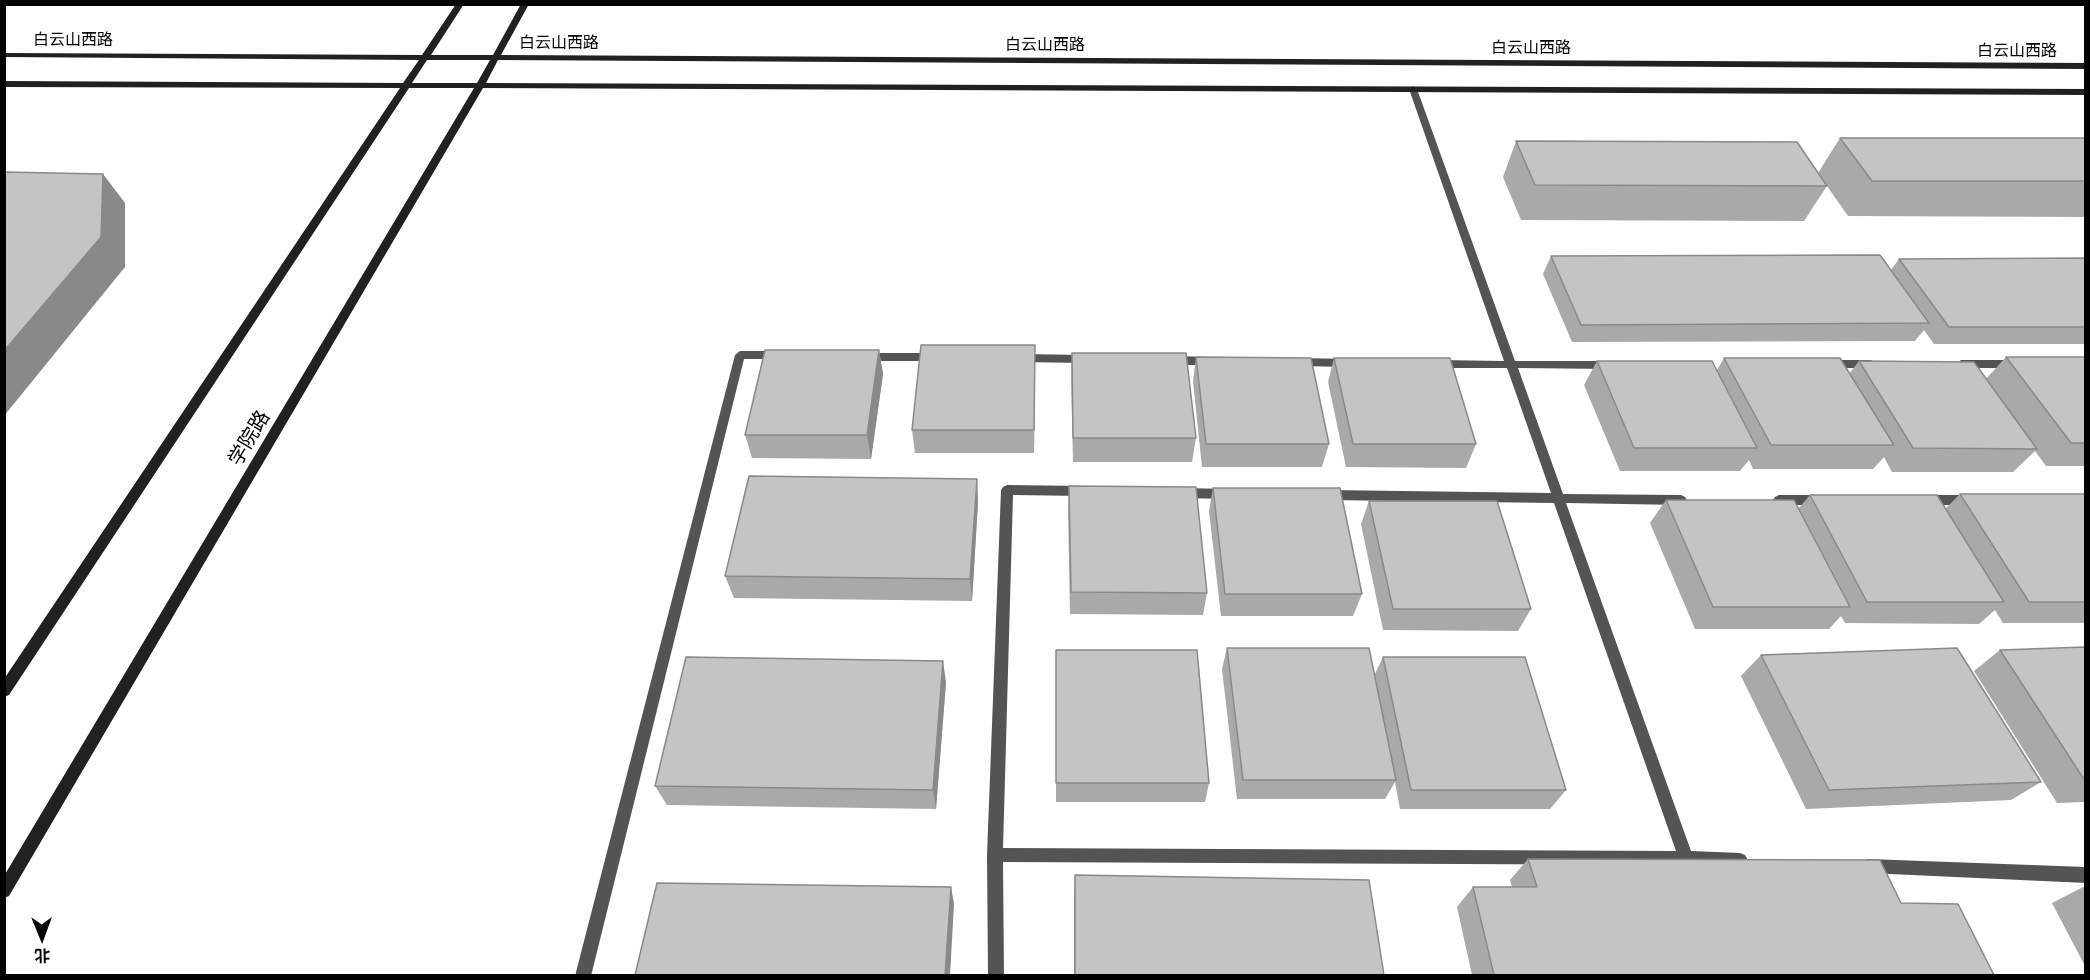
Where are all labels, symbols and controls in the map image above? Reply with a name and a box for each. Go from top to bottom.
street label: 白云山西路 [33,30,113,50]
street label: 白云山西路 [519,33,599,53]
street label: 白云山西路 [1005,35,1085,55]
street label: 白云山西路 [1491,38,1571,58]
street label: 白云山西路 [1977,41,2057,61]
street label: 学院路 [223,406,275,470]
north arrow [12,908,72,968]
text: 北 [34,947,51,966]

